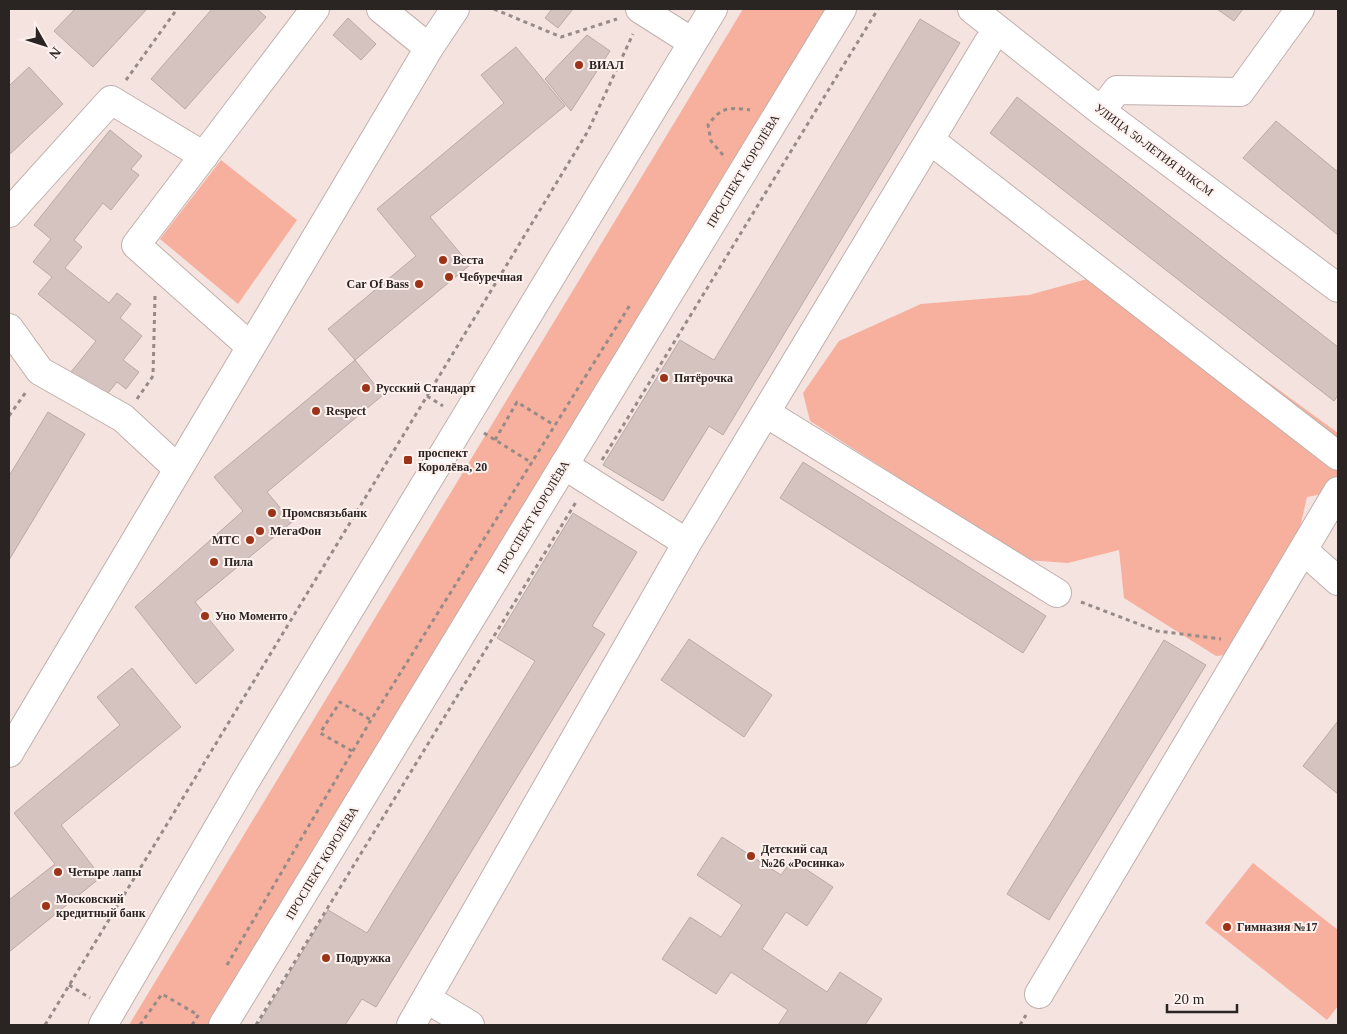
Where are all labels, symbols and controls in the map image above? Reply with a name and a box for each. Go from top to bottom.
north arrow [20,20,70,70]
text: N [46,44,64,62]
place label: ВИАЛ [589,58,624,72]
marker: ВИАЛ [573,59,585,71]
street label: УЛИЦА 50-ЛЕТИЯ ВЛКСМ [1092,101,1216,199]
street label: ПРОСПЕКТ КОРОЛЁВА [704,112,782,230]
place label: Веста [453,253,484,267]
marker: Веста [437,254,449,266]
place label: Чебуречная [459,270,523,284]
marker: Чебуречная [443,271,455,283]
place label: Car Of Bass [347,277,409,291]
marker: Car Of Bass [413,278,425,290]
place label: Пятёрочка [674,371,733,385]
marker: Пятёрочка [658,372,670,384]
place label: Русский Стандарт [376,381,475,395]
marker: Русский Стандарт [360,382,372,394]
place label: Respect [326,404,366,418]
marker: Respect [310,405,322,417]
place label: проспект Королёва, 20 [418,446,487,474]
marker: проспект Королёва, 20 [402,454,414,466]
street label: ПРОСПЕКТ КОРОЛЁВА [494,458,572,576]
place label: Промсвязьбанк [282,506,367,520]
marker: Промсвязьбанк [266,507,278,519]
place label: МегаФон [270,524,321,538]
marker: МегаФон [254,525,266,537]
place label: МТС [212,533,240,547]
marker: МТС [244,534,256,546]
place label: Пила [224,555,253,569]
marker: Пила [208,556,220,568]
place label: Уно Моменто [215,609,288,623]
marker: Уно Моменто [199,610,211,622]
street label: ПРОСПЕКТ КОРОЛЁВА [283,804,361,922]
place label: Детский сад №26 «Росинка» [761,842,845,870]
marker: Детский сад №26 «Росинка» [745,850,757,862]
place label: Четыре лапы [68,865,142,879]
marker: Четыре лапы [52,866,64,878]
place label: Московский кредитный банк [56,892,146,920]
marker: Московский кредитный банк [40,900,52,912]
place label: Гимназия №17 [1237,920,1317,934]
marker: Гимназия №17 [1221,921,1233,933]
place label: Подружка [336,951,391,965]
marker: Подружка [320,952,332,964]
scale bar [1167,982,1237,1014]
text: 20 m [1174,991,1205,1007]

